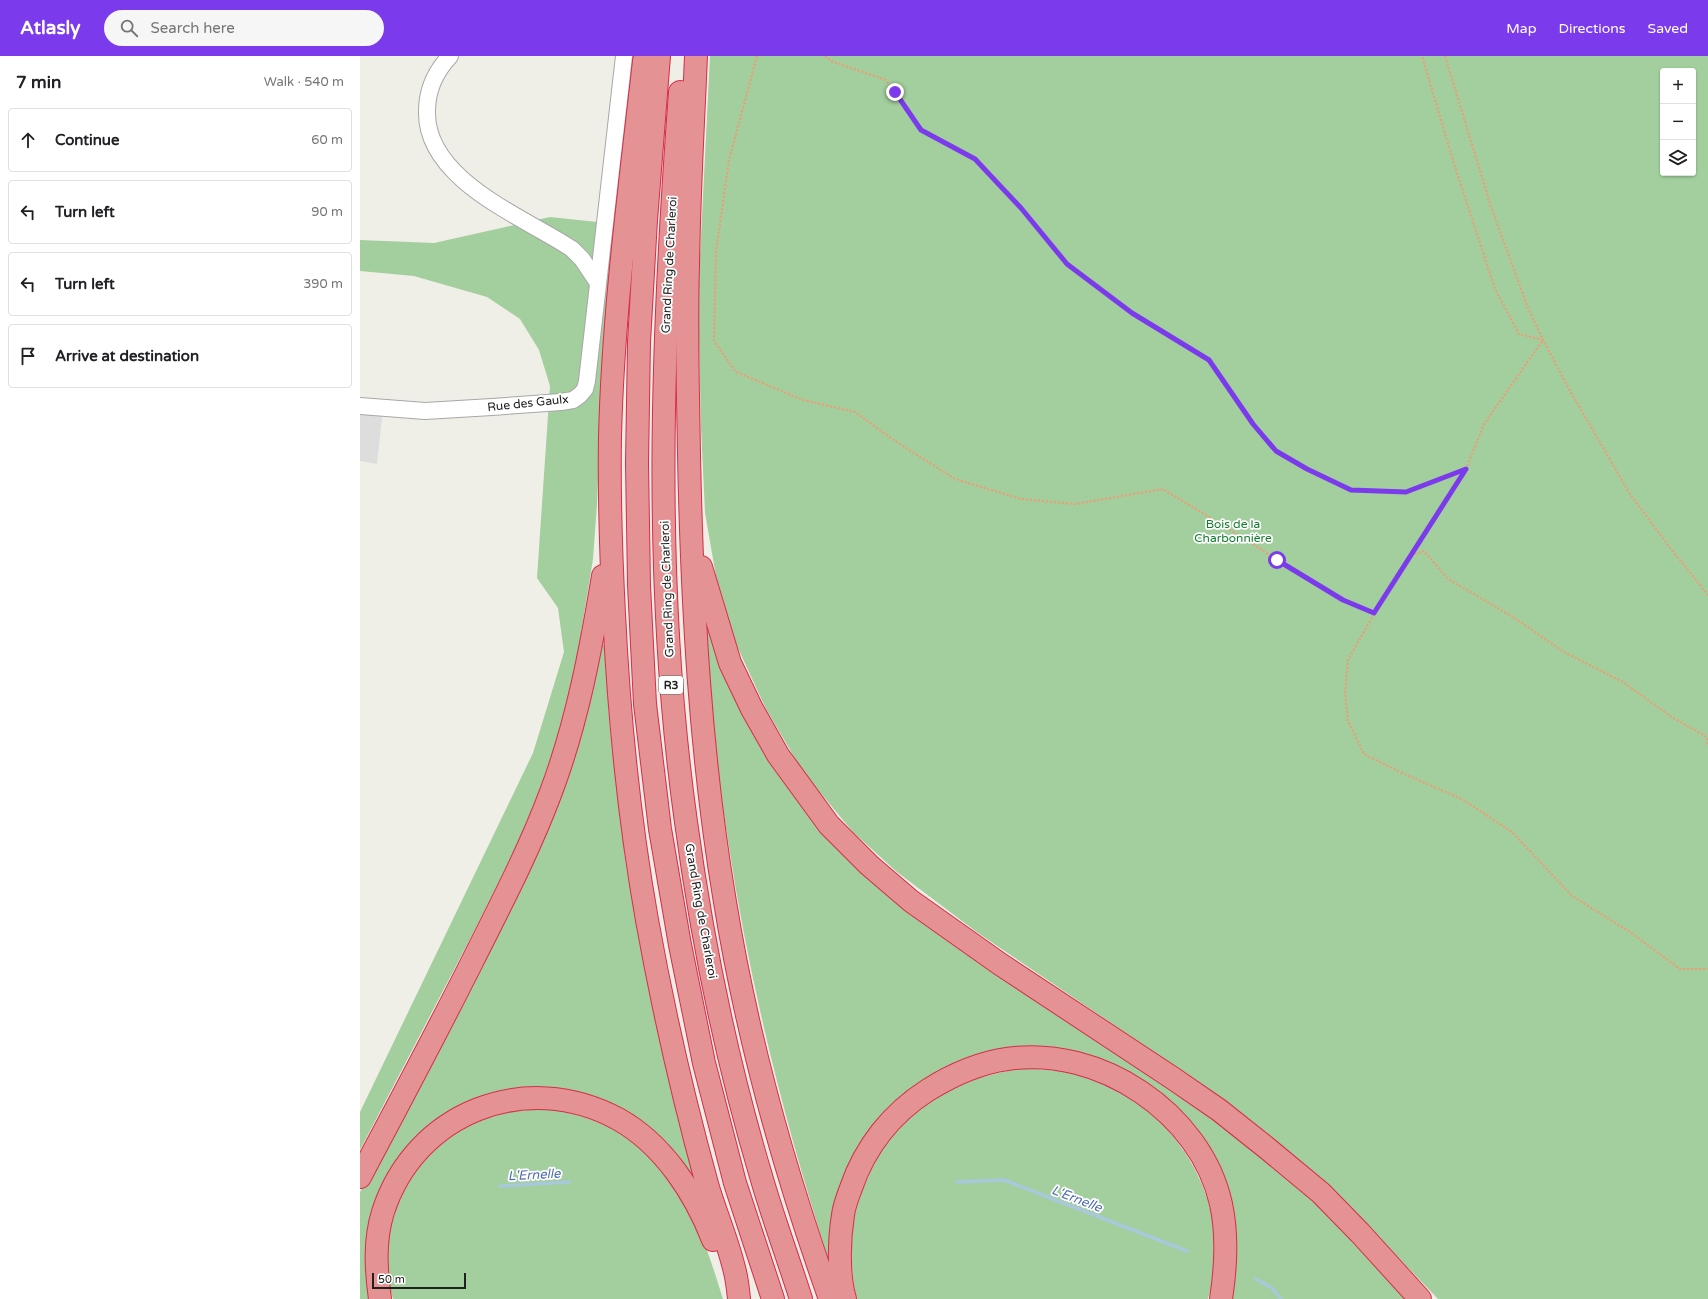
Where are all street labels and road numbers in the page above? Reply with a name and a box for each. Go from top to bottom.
street label: Grand Ring de Charleroi [658,196,680,334]
street label: Rue des Gaulx [487,392,569,414]
street label: Grand Ring de Charleroi [658,520,676,658]
road number: R3 [659,676,683,694]
street label: Grand Ring de Charleroi [682,842,720,980]

